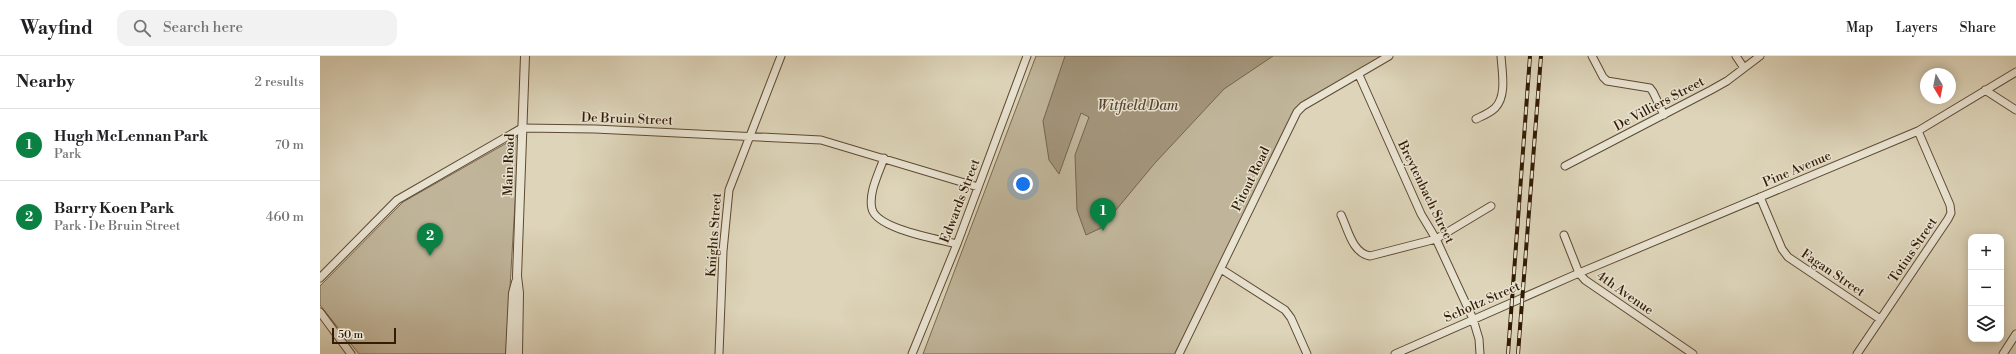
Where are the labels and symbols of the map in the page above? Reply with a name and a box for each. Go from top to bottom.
north arrow [1920,68,1956,104]
street label: De Villiers Street [1611,73,1707,135]
water label: Witfield Dam [1098,97,1179,115]
street label: De Bruin Street [581,109,674,129]
street label: Main Road [500,133,518,197]
street label: Breytenbach Street [1394,137,1458,246]
street label: Pitout Road [1229,144,1274,214]
street label: Pine Avenue [1760,147,1834,191]
street label: Edwards Street [937,156,984,245]
your location [1013,174,1033,194]
street label: Knights Street [703,192,725,278]
pin: 1 [1090,198,1116,231]
street label: Totius Street [1885,214,1941,286]
pin: 2 [417,223,443,256]
street label: Fagan Street [1798,246,1868,300]
street label: 4th Avenue [1593,268,1657,319]
street label: Scholtz Street [1441,278,1523,326]
scale bar [332,326,396,345]

